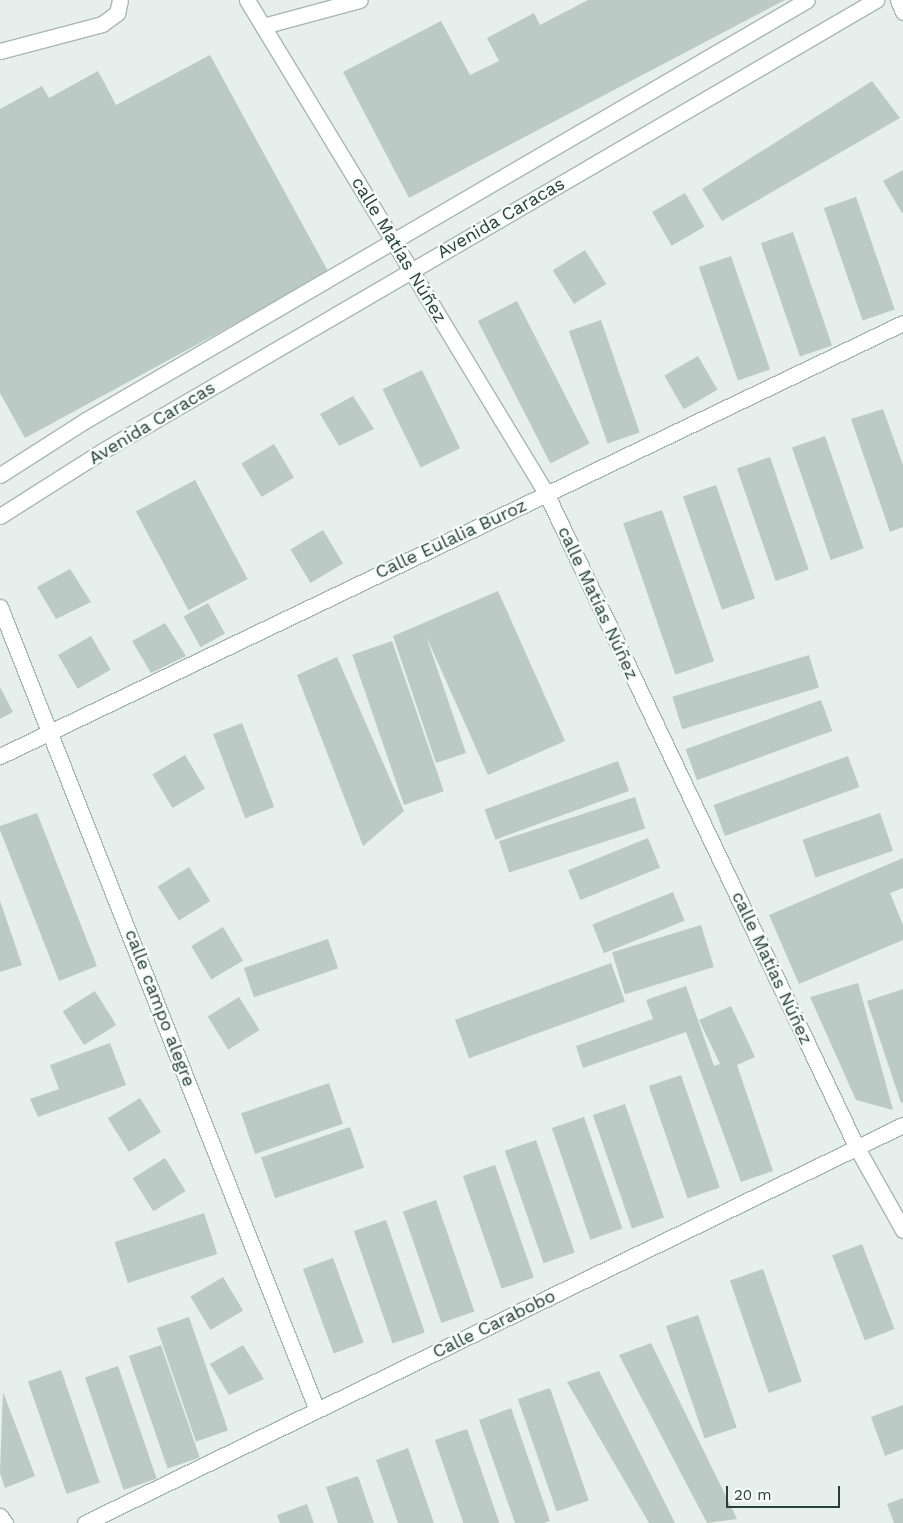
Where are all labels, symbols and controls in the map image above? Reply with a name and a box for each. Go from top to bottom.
street label: calle Matías Núñez [347,173,451,327]
street label: Avenida Caracas [433,173,569,263]
street label: Avenida Caracas [85,377,219,469]
street label: Calle Eulalia Buroz [372,494,530,584]
street label: calle Matías Núñez [553,523,643,683]
street label: calle Matías Núñez [727,888,817,1048]
street label: calle campo alegre [120,926,200,1090]
street label: Calle Carabobo [429,1285,559,1363]
scale bar [728,1476,842,1508]
text: 20 m [734,1486,772,1504]

